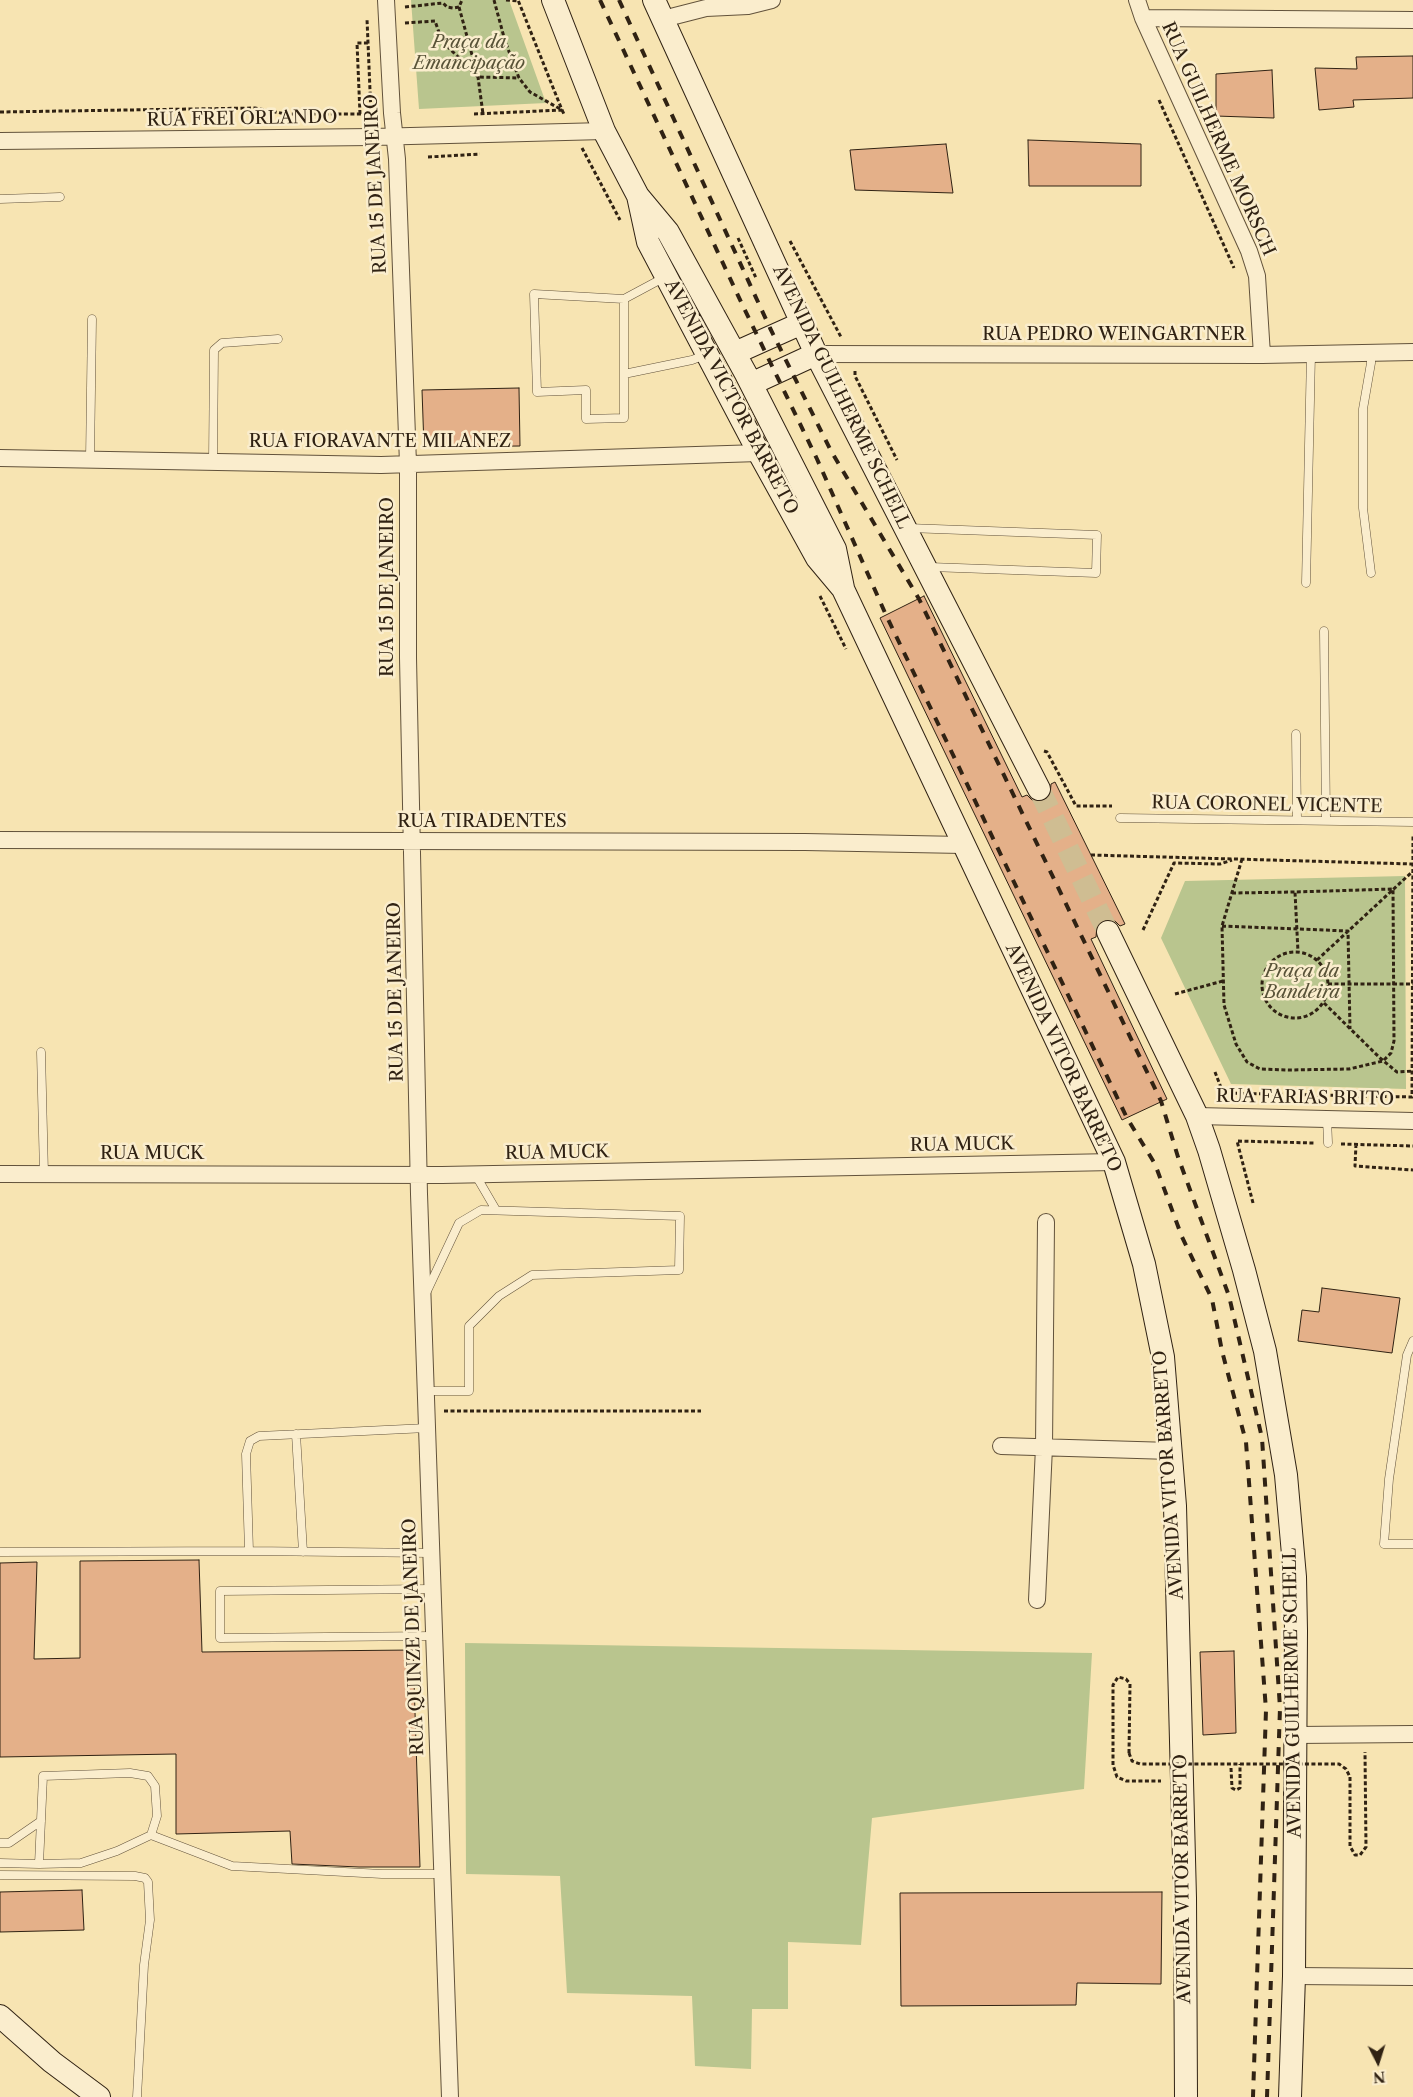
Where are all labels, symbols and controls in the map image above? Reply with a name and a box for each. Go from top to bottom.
street label: RUA GUILHERME MORSCH [1157,19,1279,259]
park label: Praça da Emancipação [413,32,525,74]
street label: RUA 15 DE JANEIRO [361,94,391,274]
street label: RUA FREI ORLANDO [147,107,337,131]
street label: AVENIDA GUILHERME SCHELL [768,262,914,532]
street label: AVENIDA VICTOR BARRETO [660,276,802,518]
street label: RUA PEDRO WEINGARTNER [982,324,1246,346]
street label: RUA FIORAVANTE MILANEZ [249,431,511,453]
street label: RUA 15 DE JANEIRO [377,497,399,677]
street label: RUA CORONEL VICENTE [1151,792,1383,818]
street label: RUA TIRADENTES [397,811,567,833]
street label: RUA 15 DE JANEIRO [384,902,408,1082]
street label: AVENIDA VITOR BARRETO [1000,940,1126,1176]
park label: Praça da Bandeira [1264,961,1340,1004]
street label: RUA FARIAS BRITO [1216,1086,1394,1110]
street label: RUA MUCK [910,1133,1014,1157]
street label: RUA MUCK [505,1141,609,1165]
street label: RUA MUCK [100,1143,204,1165]
street label: AVENIDA VITOR BARRETO [1150,1350,1188,1600]
street label: RUA QUINZE DE JANEIRO [399,1518,429,1756]
street label: AVENIDA GUILHERME SCHELL [1280,1548,1306,1838]
street label: AVENIDA VITOR BARRETO [1170,1754,1196,2004]
north arrow [1353,2037,1403,2087]
text: N [1372,2067,1386,2086]

